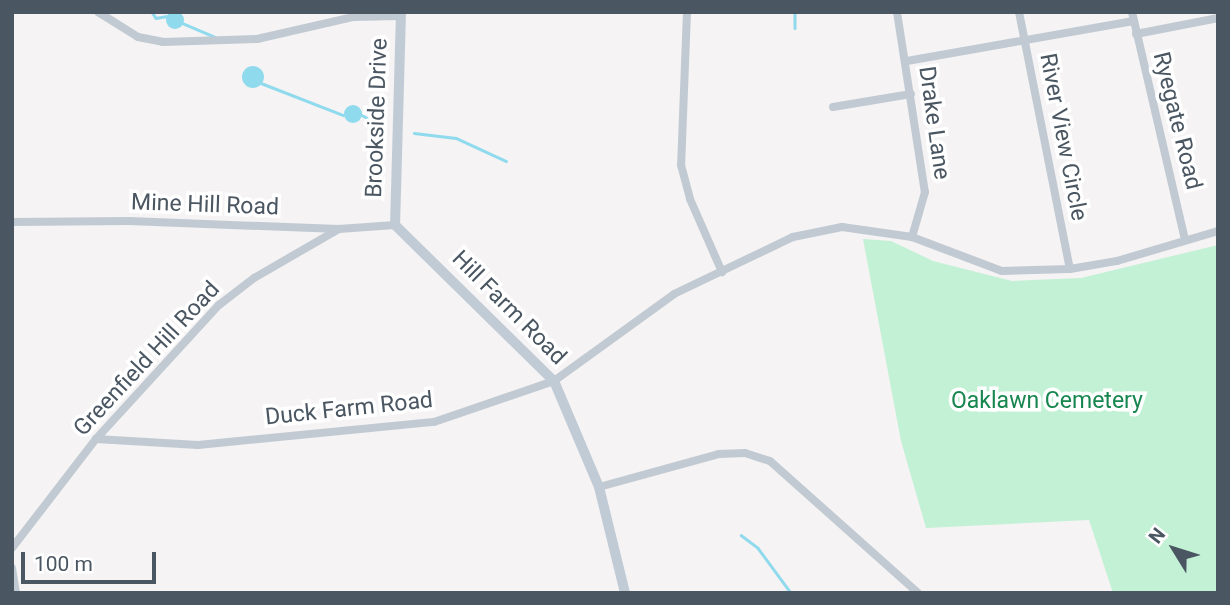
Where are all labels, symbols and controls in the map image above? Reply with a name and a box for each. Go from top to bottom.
street label: Brookside Drive [360,38,394,198]
street label: Ryegate Road [1147,49,1207,193]
street label: River View Circle [1033,51,1093,223]
street label: Drake Lane [912,65,956,181]
street label: Mine Hill Road [131,189,279,221]
street label: Hill Farm Road [446,245,572,371]
street label: Greenfield Hill Road [68,276,226,442]
street label: Duck Farm Road [264,386,434,432]
park label: Oaklawn Cemetery [951,387,1143,415]
north arrow [1139,514,1209,584]
text: N [1144,523,1170,548]
scale bar [24,538,159,582]
text: 100 m [34,552,93,576]

